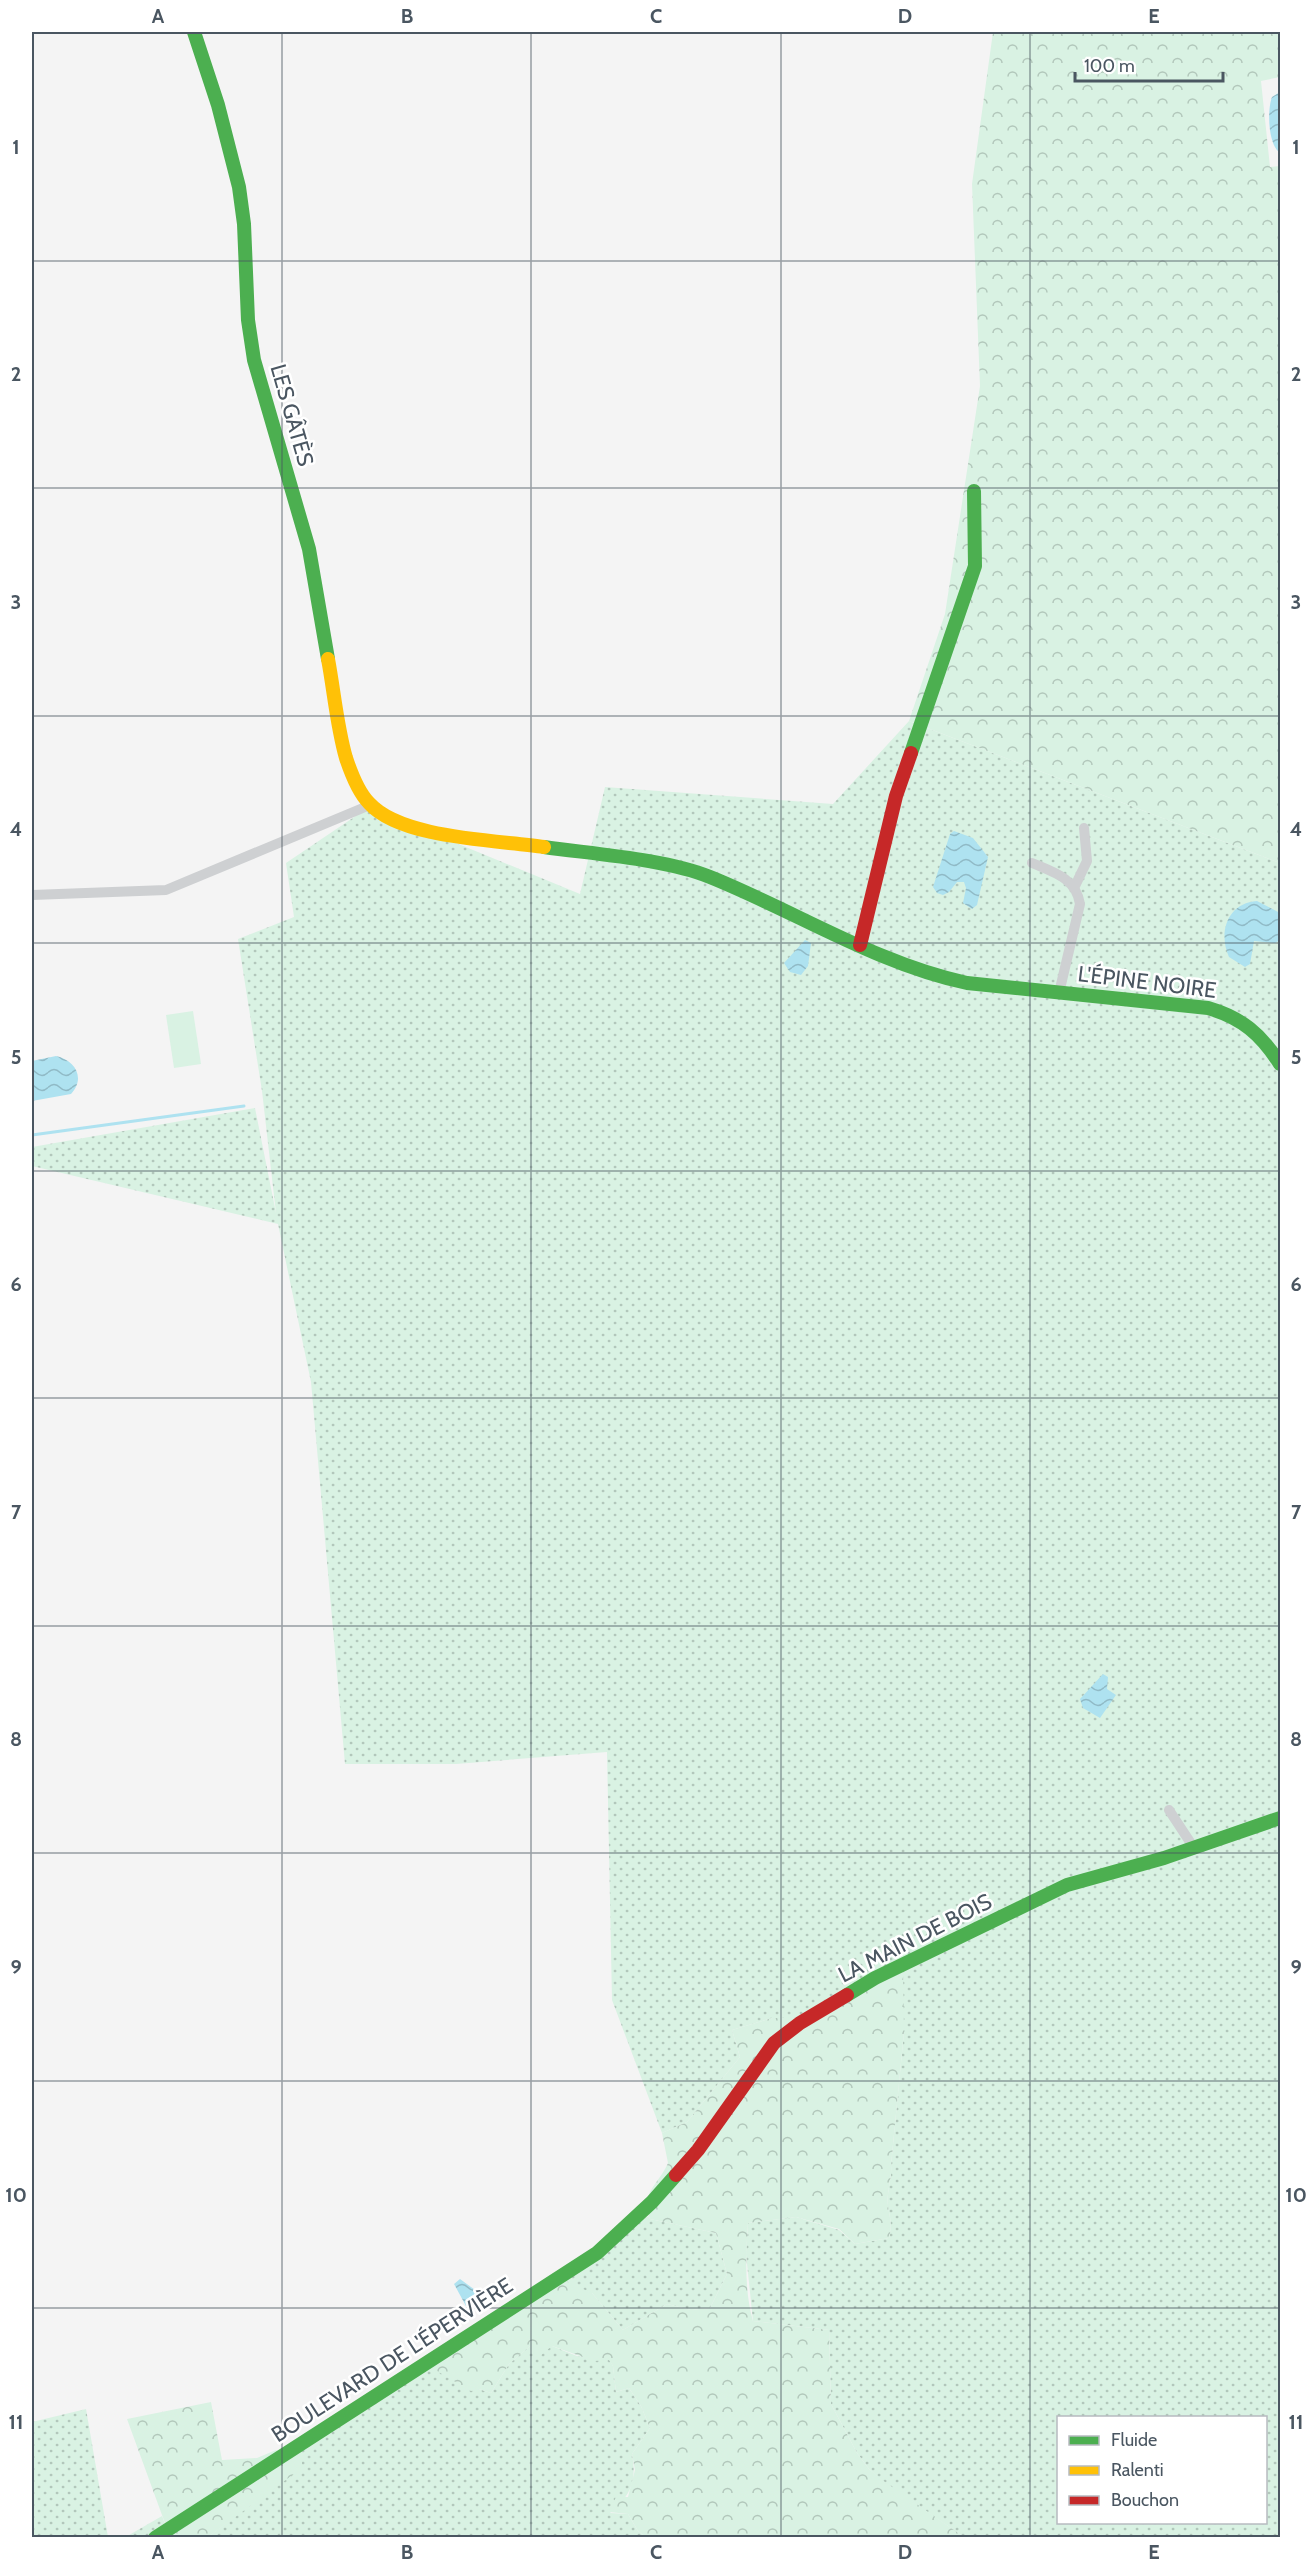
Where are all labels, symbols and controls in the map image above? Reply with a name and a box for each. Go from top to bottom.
text: A [152,4,165,28]
text: B [401,4,413,28]
text: C [650,4,662,28]
text: D [898,4,912,28]
text: E [1148,4,1160,28]
scale bar [1075,45,1224,83]
text: 100 m [1084,55,1135,77]
text: 1 [12,135,20,159]
text: 1 [1292,135,1300,159]
street label: LES GÂTÈS [265,361,319,469]
text: 2 [11,362,21,386]
text: 2 [1291,362,1301,386]
text: 3 [11,590,21,614]
text: 3 [1291,590,1301,614]
text: 4 [10,817,22,841]
text: 4 [1290,817,1302,841]
street label: L'ÉPINE NOIRE [1076,960,1218,1004]
text: 5 [11,1045,21,1069]
text: 5 [1291,1045,1301,1069]
text: 6 [10,1272,22,1296]
text: 6 [1290,1272,1302,1296]
text: 7 [11,1500,22,1524]
text: 7 [1291,1500,1302,1524]
text: 8 [10,1727,22,1751]
text: 8 [1290,1727,1302,1751]
street label: LA MAIN DE BOIS [834,1888,996,1988]
text: 9 [10,1955,22,1979]
text: 9 [1290,1955,1302,1979]
text: 10 [5,2183,27,2207]
text: 10 [1285,2183,1307,2207]
street label: BOULEVARD DE L'ÉPERVIÈRE [266,2272,518,2448]
text: 11 [9,2410,23,2434]
text: 11 [1289,2410,1303,2434]
legend [1057,2416,1267,2524]
text: Fluide [1111,2429,1157,2451]
text: Ralenti [1111,2459,1164,2481]
text: Bouchon [1111,2489,1179,2511]
text: A [152,2540,165,2564]
text: B [401,2540,413,2564]
text: C [650,2540,662,2564]
text: D [898,2540,912,2564]
text: E [1148,2540,1160,2564]

